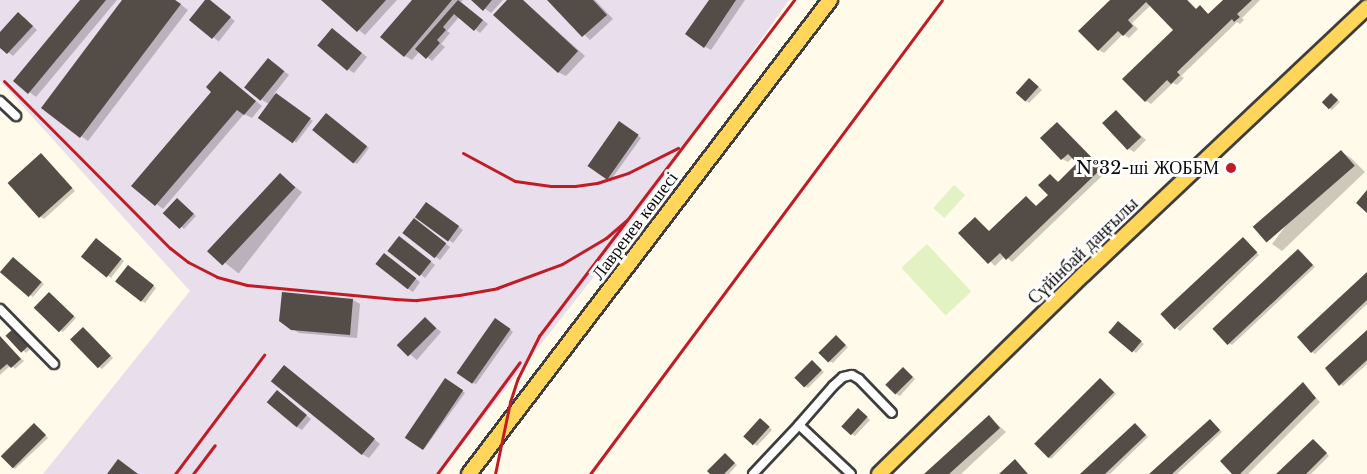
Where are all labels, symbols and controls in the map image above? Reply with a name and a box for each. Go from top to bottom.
place label: №32-ші ЖОББМ [1076,157,1219,179]
marker: №32-ші ЖОББМ [1224,161,1238,175]
street label: Лавренев көшесі [587,168,683,284]
street label: Сүйінбай даңғылы [1024,193,1142,309]

